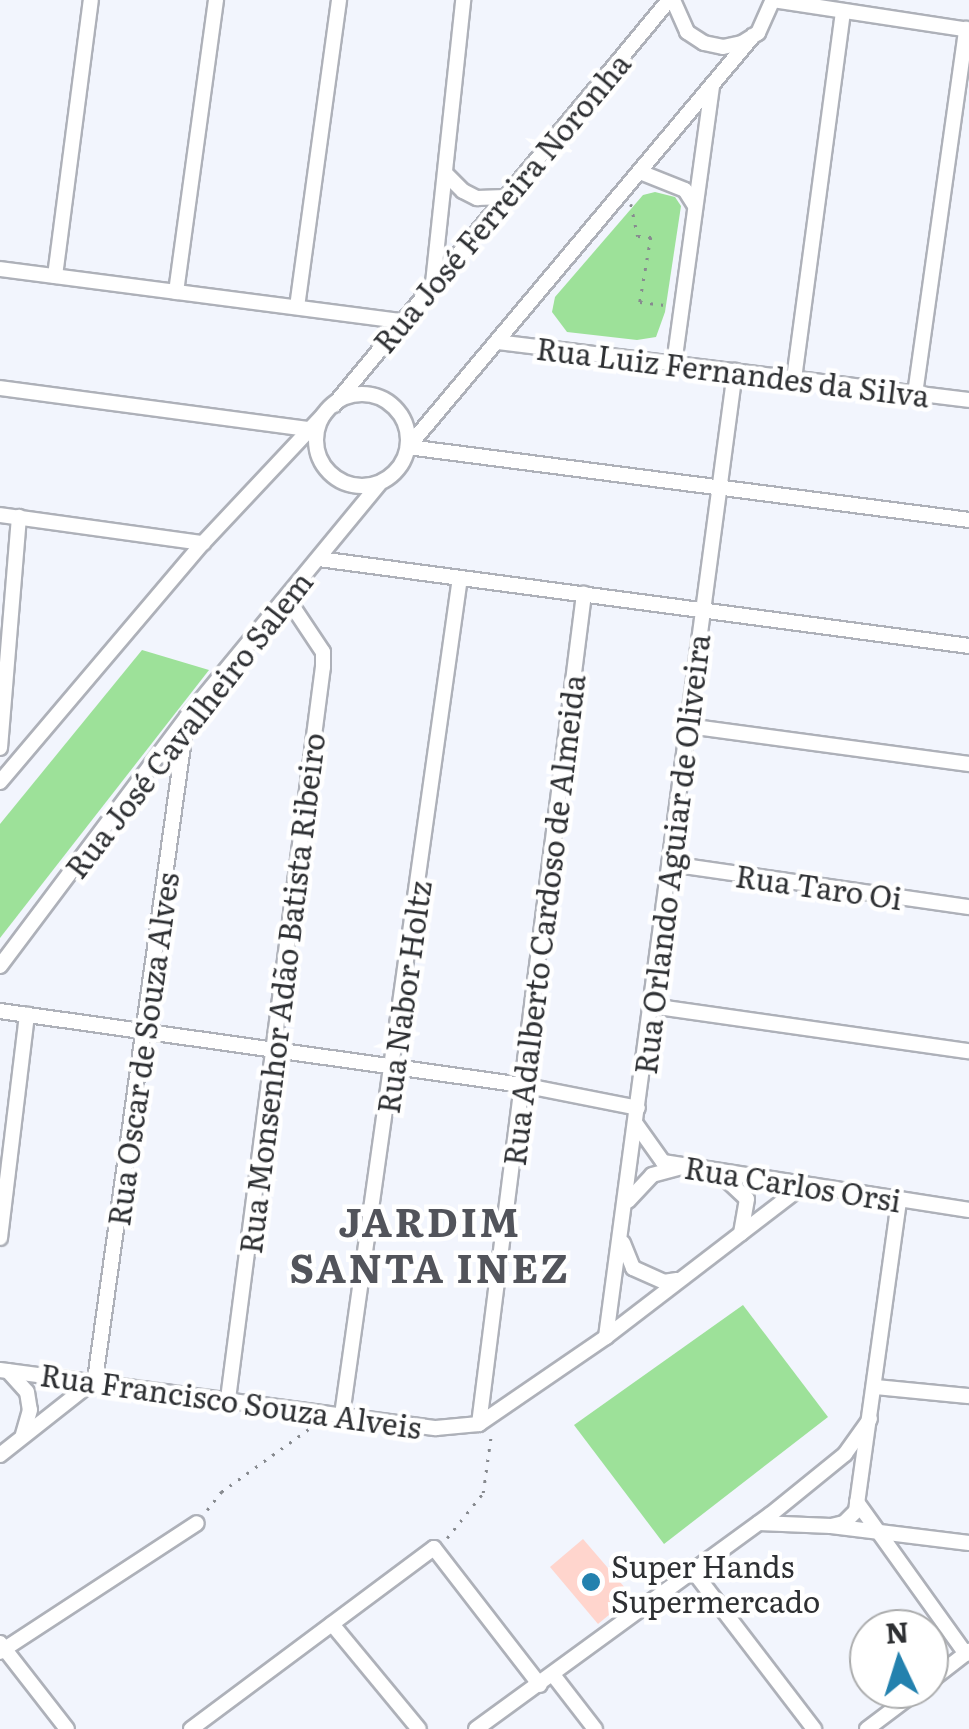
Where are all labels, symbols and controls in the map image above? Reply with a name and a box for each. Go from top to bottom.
street label: Rua José Ferreira Noronha [365,45,637,359]
street label: Rua Luiz Fernandes da Silva [535,329,931,413]
street label: Rua José Cavalheiro Salem [57,564,319,884]
street label: Rua Orlando Aguiar de Oliveira [626,632,716,1076]
street label: Rua Adalberto Cardoso de Almeida [495,672,591,1168]
street label: Rua Monsenhor Adão Batista Ribeiro [231,731,331,1255]
street label: Rua Taro Oi [733,857,905,915]
street label: Rua Oscar de Souza Alves [99,870,185,1228]
street label: Rua Nabor Holtz [369,878,437,1116]
street label: Rua Carlos Orsi [682,1148,904,1218]
district label: JARDIM SANTA INEZ [289,1196,571,1290]
street label: Rua Francisco Souza Alveis [38,1355,424,1445]
place label: Super Hands Supermercado [611,1547,820,1618]
marker: Super Hands Supermercado [580,1571,602,1593]
north arrow [849,1609,949,1709]
text: N [884,1609,910,1653]

